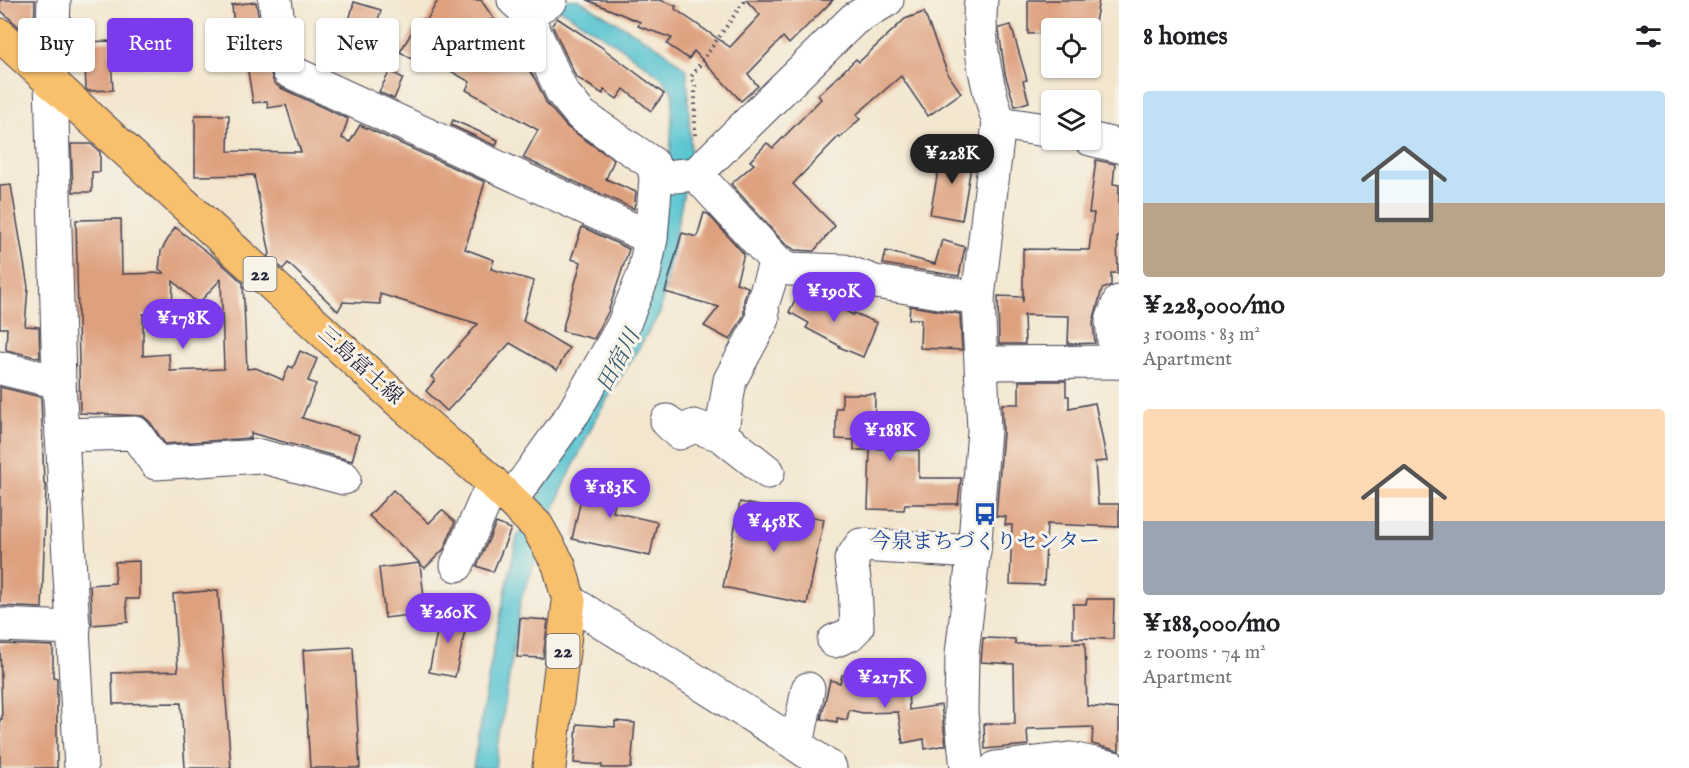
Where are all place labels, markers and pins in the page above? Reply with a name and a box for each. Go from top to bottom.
pin: ¥228K [910,134,994,185]
pin: ¥190K [792,272,876,323]
pin: ¥178K [141,299,225,350]
pin: ¥188K [848,411,932,462]
pin: ¥183K [568,468,652,519]
bus stop icon: 今泉まちづくりセンター [972,501,998,527]
pin: ¥458K [732,502,816,553]
place label: 今泉まちづくりセンター [870,529,1100,556]
pin: ¥260K [406,593,490,644]
pin: ¥217K [843,658,927,709]

